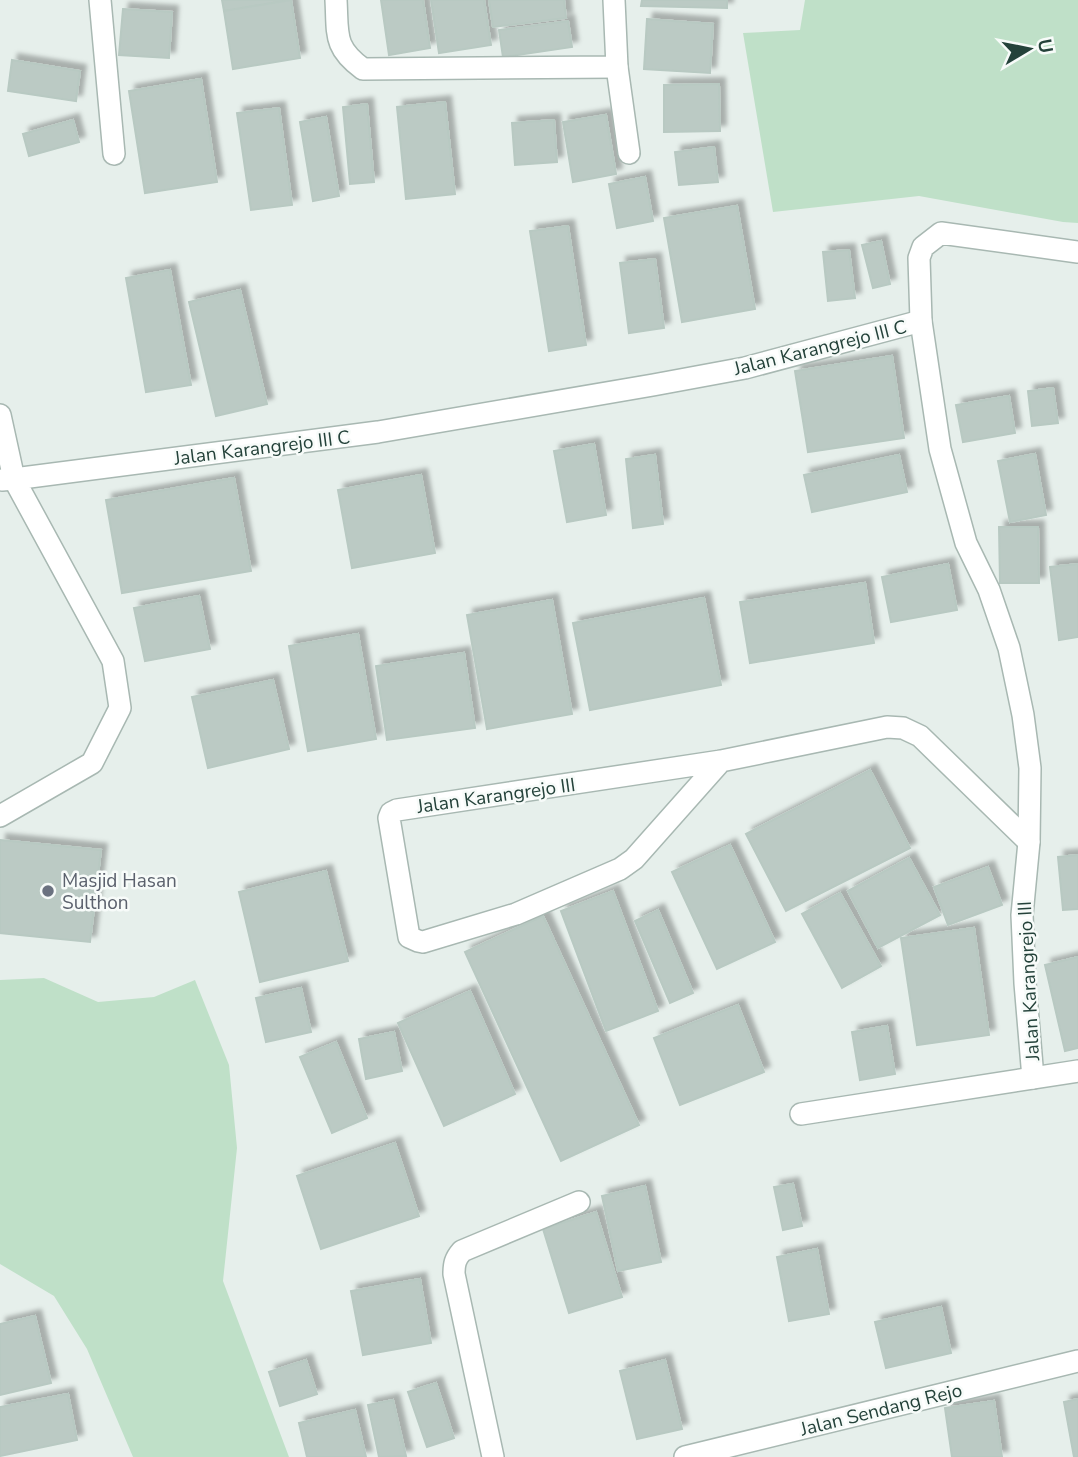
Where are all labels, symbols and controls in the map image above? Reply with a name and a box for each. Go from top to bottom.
north arrow [994,14,1064,84]
text: U [1031,37,1059,55]
street label: Jalan Karangrejo III C [730,314,909,382]
street label: Jalan Karangrejo III C [172,424,352,472]
street label: Jalan Karangrejo III [414,772,577,820]
place label: Masjid Hasan Sulthon [62,868,177,916]
marker: Masjid Hasan Sulthon [40,883,56,899]
street label: Jalan Karangrejo III [1012,901,1046,1062]
street label: Jalan Sendang Rejo [797,1377,965,1443]

